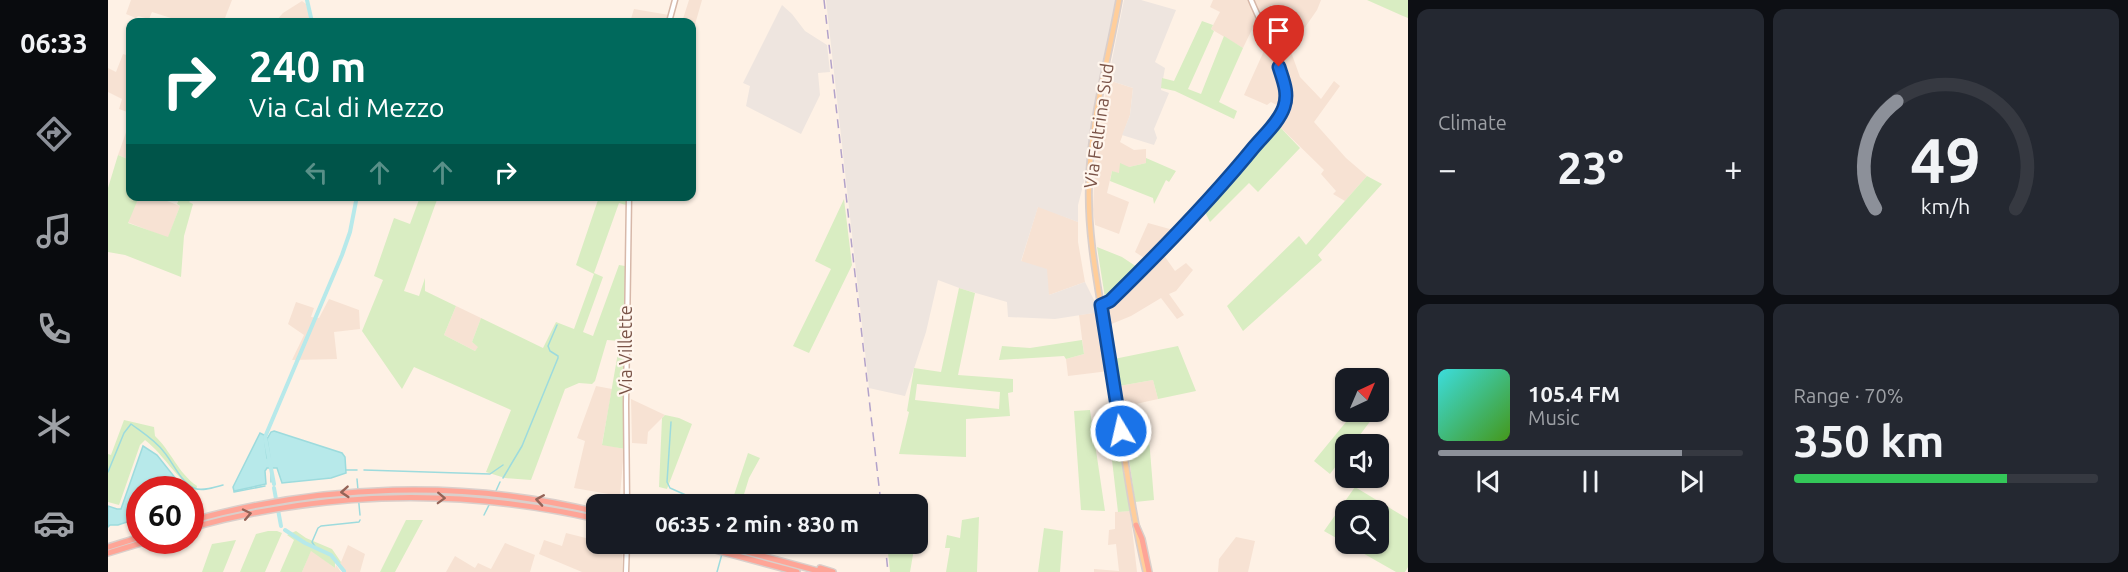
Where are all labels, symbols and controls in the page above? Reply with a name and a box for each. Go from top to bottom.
pin [1253,5,1304,67]
icon: arrive [1262,14,1295,47]
text: 06:33 [20,28,88,58]
icon: right [150,42,228,120]
text: 240 m [249,43,366,90]
street label: Via Feltrina Sud [1079,62,1117,190]
text: Via Cal di Mezzo [249,92,445,122]
text: Climate [1438,111,1507,134]
icon: directions [33,113,75,155]
text: 49 [1911,125,1981,195]
text: 23° [1557,142,1624,193]
text: − [1438,150,1457,187]
text: + [1724,150,1743,187]
icon: left [300,156,333,189]
icon: ahead [363,156,396,189]
icon: ahead [426,156,459,189]
icon: right [489,156,522,189]
text: km/h [1921,194,1970,218]
icon: music [33,210,75,252]
street label: Via Villette [615,305,635,395]
icon: phone [33,308,75,350]
north arrow [1335,368,1389,422]
map controls [1335,368,1389,554]
text: 105.4 FM [1528,381,1620,406]
text: Range · 70% [1794,384,1904,407]
position arrow [1089,399,1153,463]
icon: climate [33,405,75,447]
text: Music [1528,406,1580,429]
text: 350 km [1794,415,1944,466]
button: sound [1335,434,1389,488]
icon: previous [1472,465,1505,498]
icon: pause [1574,465,1607,498]
icon: next [1675,465,1708,498]
speed limit sign: 60 [126,476,204,554]
one-way arrow [341,485,350,498]
one-way arrow [437,491,446,504]
one-way arrow [535,494,545,507]
button: search [1335,500,1389,554]
icon: car [33,502,75,544]
one-way arrow [242,509,252,522]
text: 06:35 · 2 min · 830 m [655,511,859,536]

